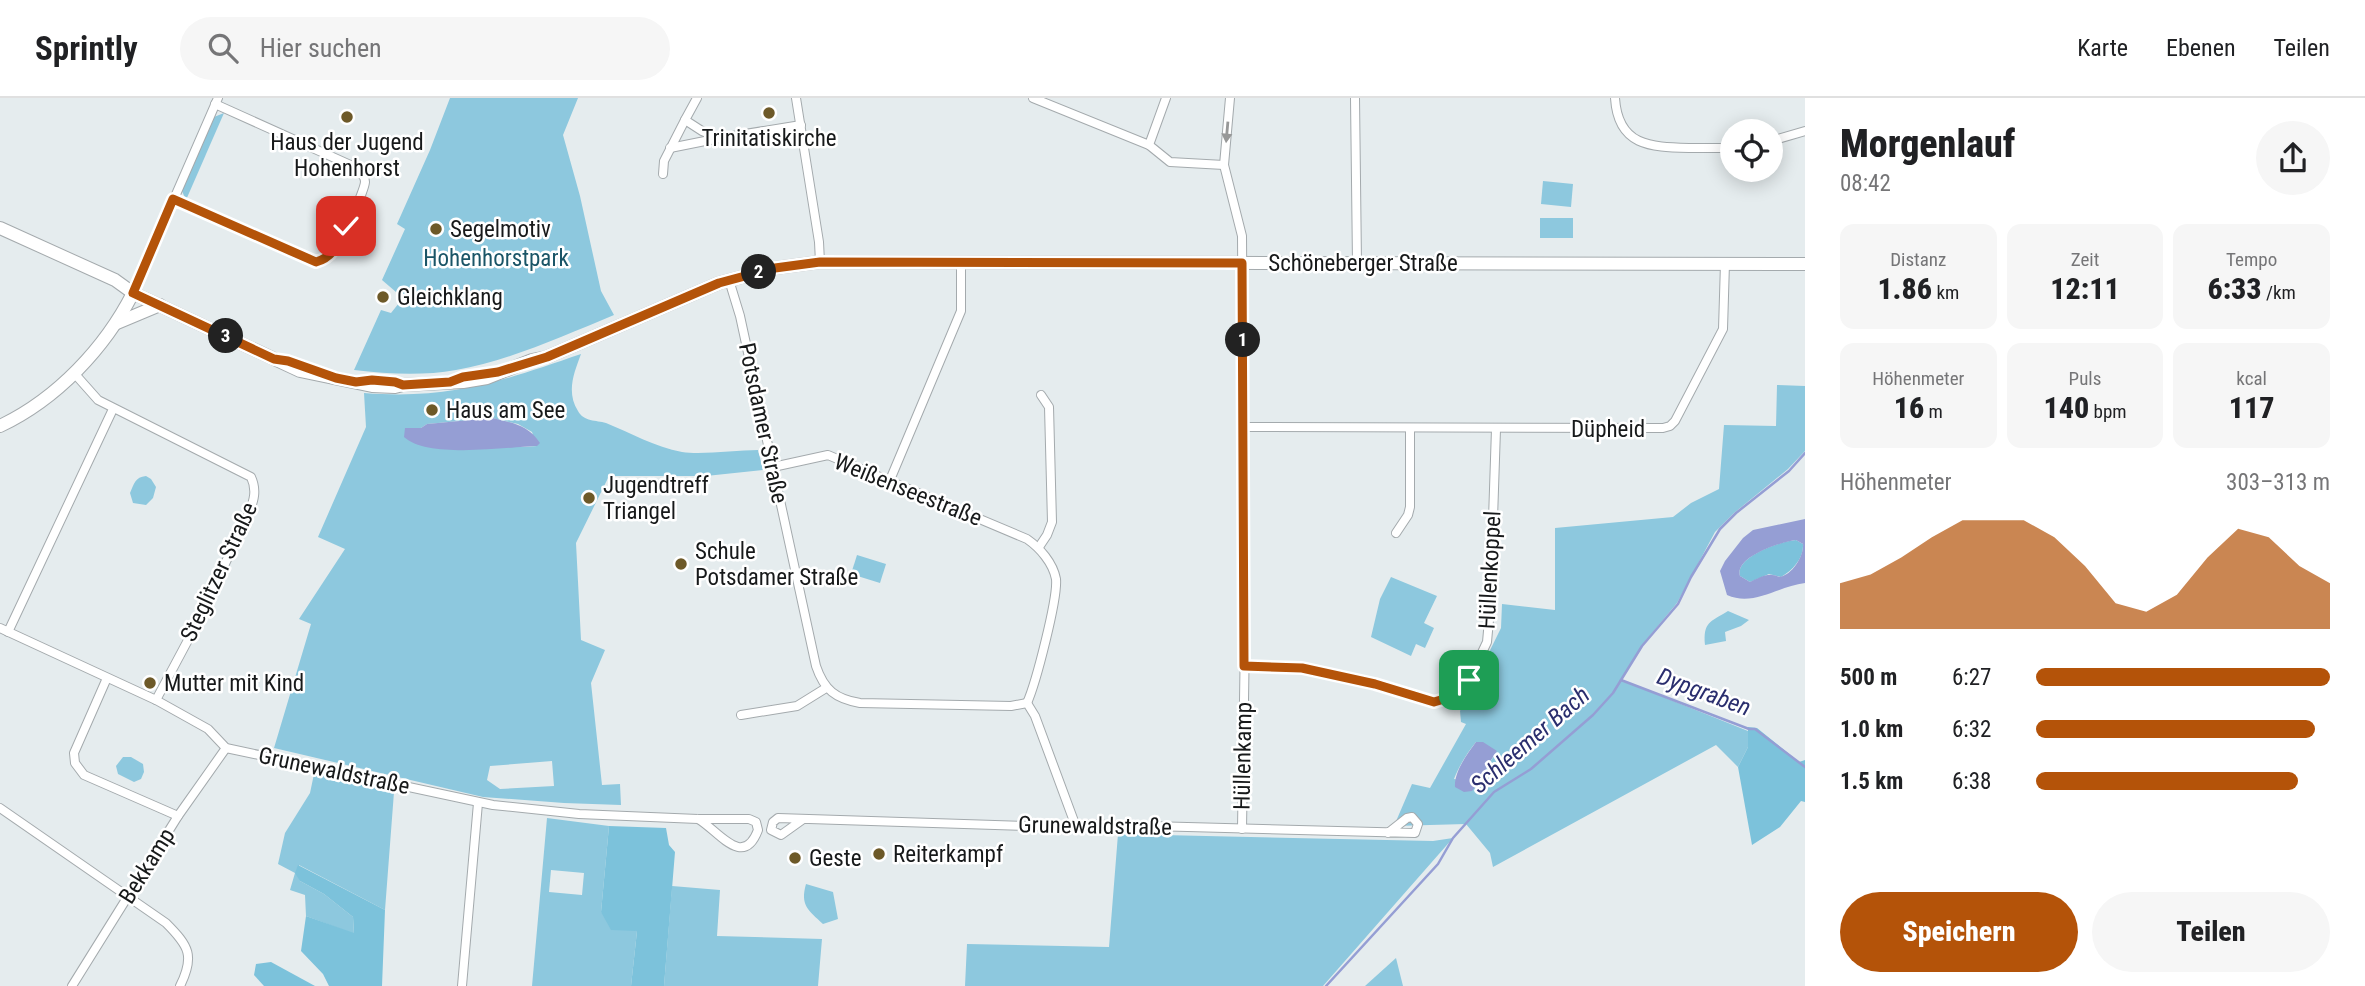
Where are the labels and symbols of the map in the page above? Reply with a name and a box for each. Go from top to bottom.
marker: Trinitatiskirche [761,105,777,121]
marker: Haus der Jugend Hohenhorst [339,109,355,125]
one-way arrow [1221,121,1232,143]
place label: Trinitatiskirche [701,125,837,152]
place label: Haus der Jugend Hohenhorst [270,129,424,182]
pin [316,196,376,256]
place label: Segelmotiv [450,216,551,243]
marker: Segelmotiv [428,221,444,237]
park label: Hohenhorstpark [423,245,569,272]
street label: Schöneberger Straße [1268,250,1458,277]
pin: 2 [742,254,776,290]
place label: Gleichklang [397,284,503,311]
marker: Gleichklang [375,289,391,305]
pin: 3 [208,318,244,354]
pin: 1 [1226,322,1260,358]
street label: Potsdamer Straße [733,340,793,506]
place label: Haus am See [446,397,565,424]
marker: Haus am See [424,402,440,418]
street label: Düpheid [1571,416,1645,443]
street label: Weißenseestraße [830,448,986,532]
place label: Jugendtreff Triangel [603,472,710,525]
marker: Jugendtreff Triangel [581,490,597,506]
street label: Steglitzer Straße [175,498,263,646]
street label: Hüllenkoppel [1473,510,1507,630]
place label: Schule Potsdamer Straße [695,538,858,591]
marker: Schule Potsdamer Straße [673,556,689,572]
pin [1439,650,1499,710]
water label: Dypgraben [1653,662,1755,722]
place label: Mutter mit Kind [164,670,304,697]
marker: Mutter mit Kind [142,675,158,691]
water label: Schleemer Bach [1465,681,1595,799]
street label: Hüllenkamp [1229,702,1257,810]
street label: Grunewaldstraße [256,742,412,800]
street label: Grunewaldstraße [1018,811,1172,841]
street label: Bekkamp [113,823,181,909]
place label: Reiterkampf [893,841,1004,868]
place label: Geste [809,845,861,872]
marker: Reiterkampf [871,846,887,862]
marker: Geste [787,850,803,866]

